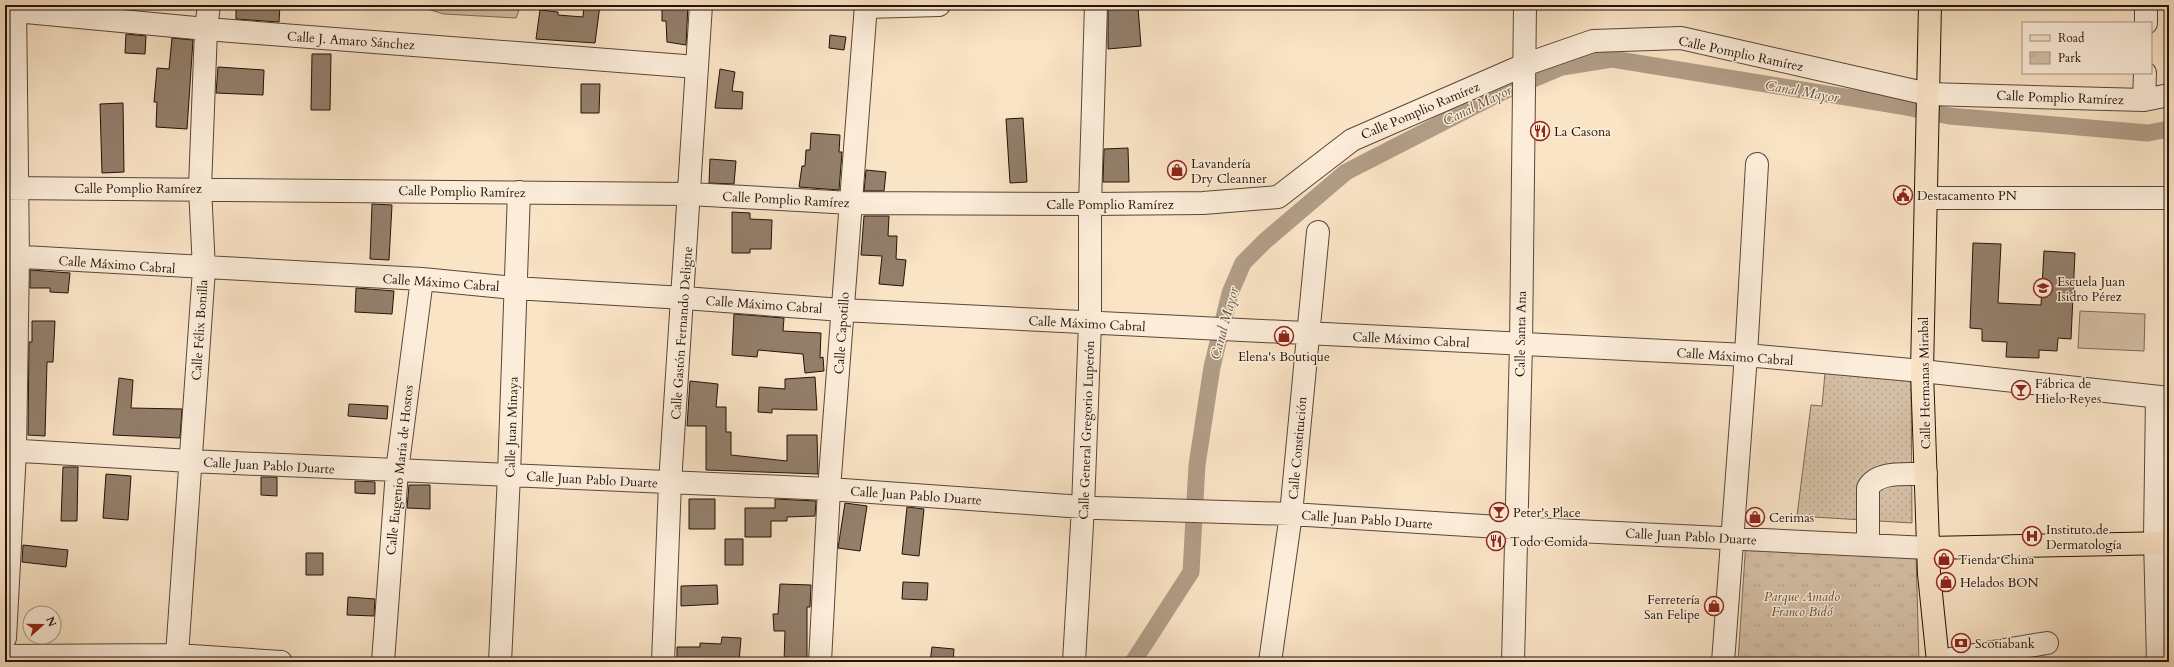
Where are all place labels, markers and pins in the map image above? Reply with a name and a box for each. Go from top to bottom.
restaurant icon: La Casona [1529,120,1551,142]
place label: La Casona [1554,123,1611,141]
place label: Lavandería Dry Cleanner [1191,155,1267,188]
shop icon: Lavandería Dry Cleanner [1166,159,1188,181]
public building icon: Destacamento PN [1892,184,1914,206]
place label: Destacamento PN [1917,187,2017,205]
place label: Escuela Juan Isidro Pérez [2057,273,2126,306]
school or university icon: Escuela Juan Isidro Pérez [2032,277,2054,299]
shop icon: Elena's Boutique [1273,325,1295,347]
place label: Elena's Boutique [1238,348,1330,366]
place label: Fábrica de Hielo Reyes [2035,375,2101,408]
bar icon: Fábrica de Hielo Reyes [2010,379,2032,401]
bar icon: Peter's Place [1488,501,1510,523]
place label: Peter's Place [1513,504,1581,522]
shop icon: Cerimas [1744,506,1766,528]
place label: Cerimas [1769,509,1814,527]
place label: Instituto de Dermatología [2046,521,2122,554]
hospital icon: Instituto de Dermatología [2021,525,2043,547]
restaurant icon: Todo Comida [1485,530,1507,552]
place label: Todo Comida [1510,533,1589,551]
shop icon: Tienda China [1933,548,1955,570]
place label: Tienda China [1958,551,2035,569]
shop icon: Helados BON [1935,571,1957,593]
place label: Helados BON [1960,574,2039,592]
place label: Ferretería San Felipe [1644,591,1700,624]
shop icon: Ferretería San Felipe [1703,595,1725,617]
bank icon: Scotiabank [1950,632,1972,654]
place label: Scotiabank [1975,635,2035,653]

